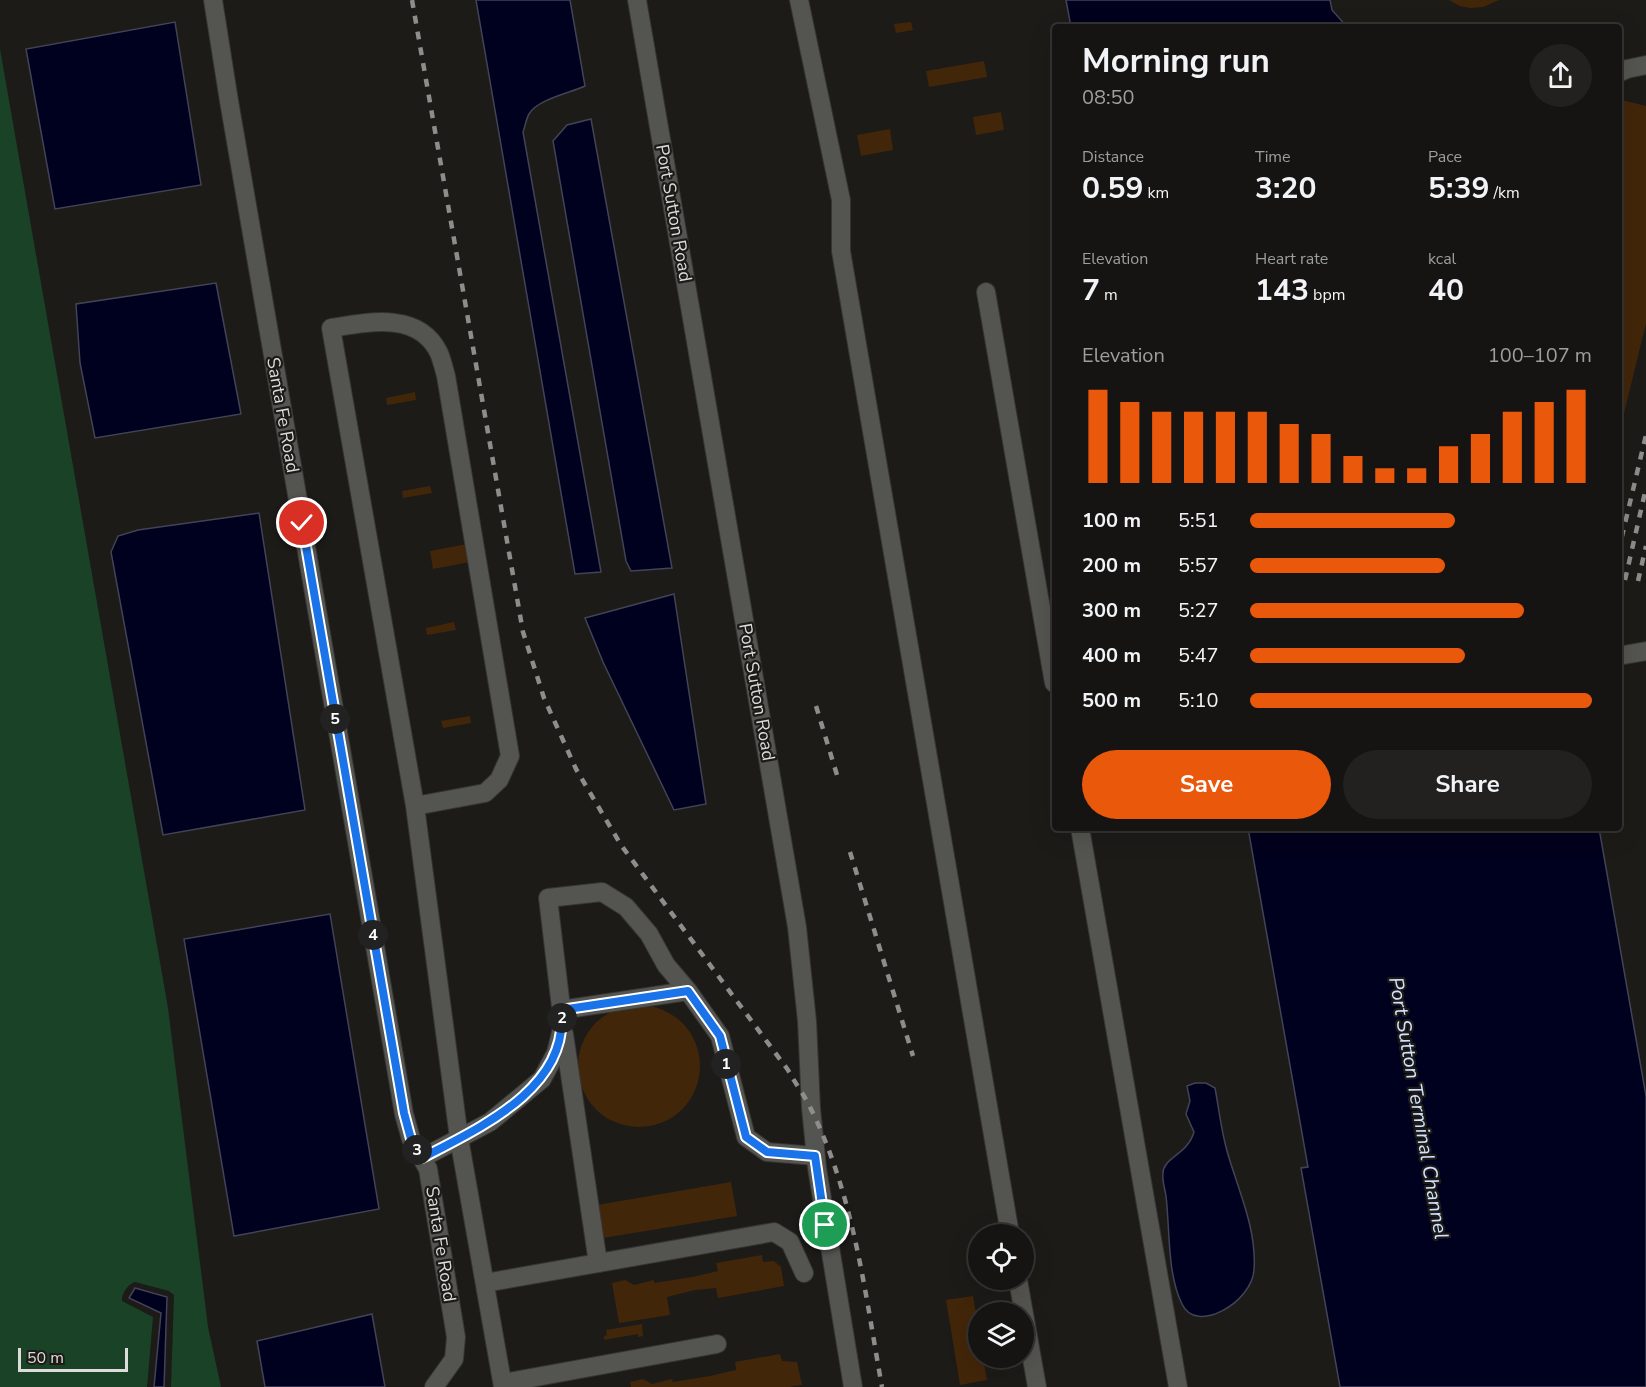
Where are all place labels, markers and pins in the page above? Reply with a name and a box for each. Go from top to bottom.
pin [276,497,327,548]
pin: 5 [320,704,350,734]
pin: 4 [358,920,388,950]
pin: 2 [547,1003,577,1033]
pin: 1 [711,1049,741,1079]
pin: 3 [402,1135,432,1165]
pin [799,1199,850,1250]

